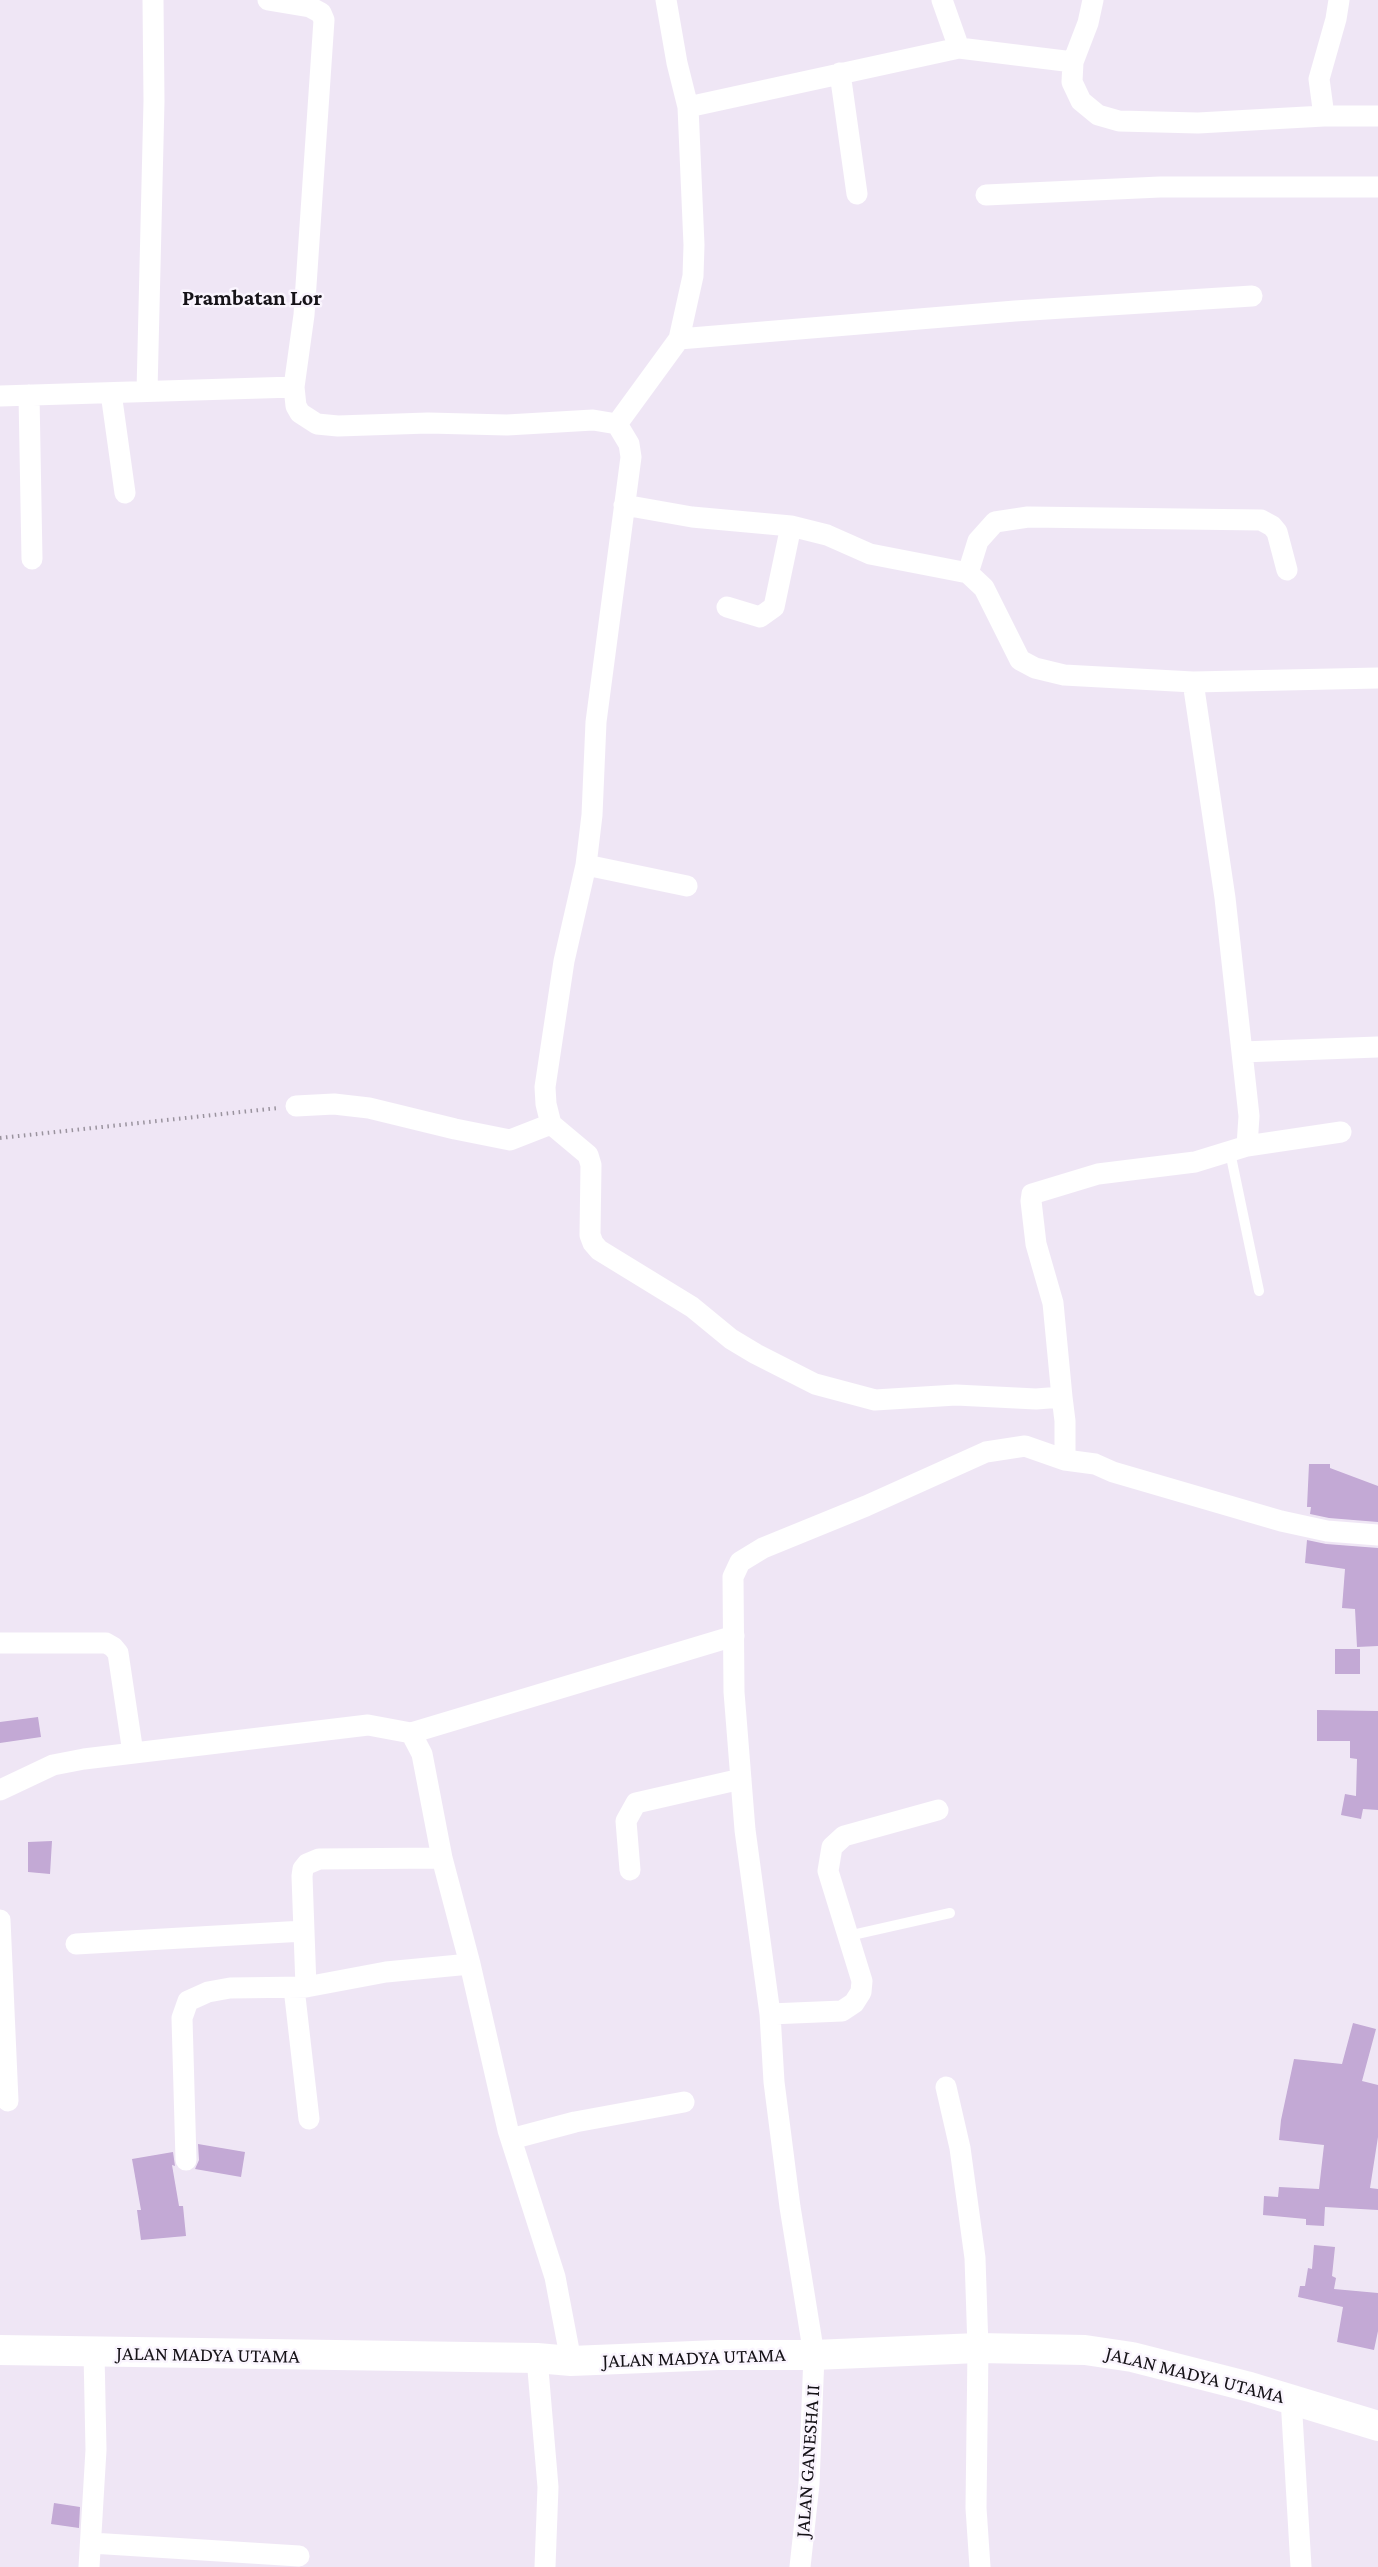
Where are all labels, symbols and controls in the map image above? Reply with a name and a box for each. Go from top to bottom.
district label: Prambatan Lor [182,285,322,311]
street label: JALAN MADYA UTAMA [116,2341,300,2369]
street label: JALAN MADYA UTAMA [1103,2341,1287,2409]
street label: JALAN MADYA UTAMA [602,2343,786,2373]
street label: JALAN GANESHA II [791,2384,825,2538]

